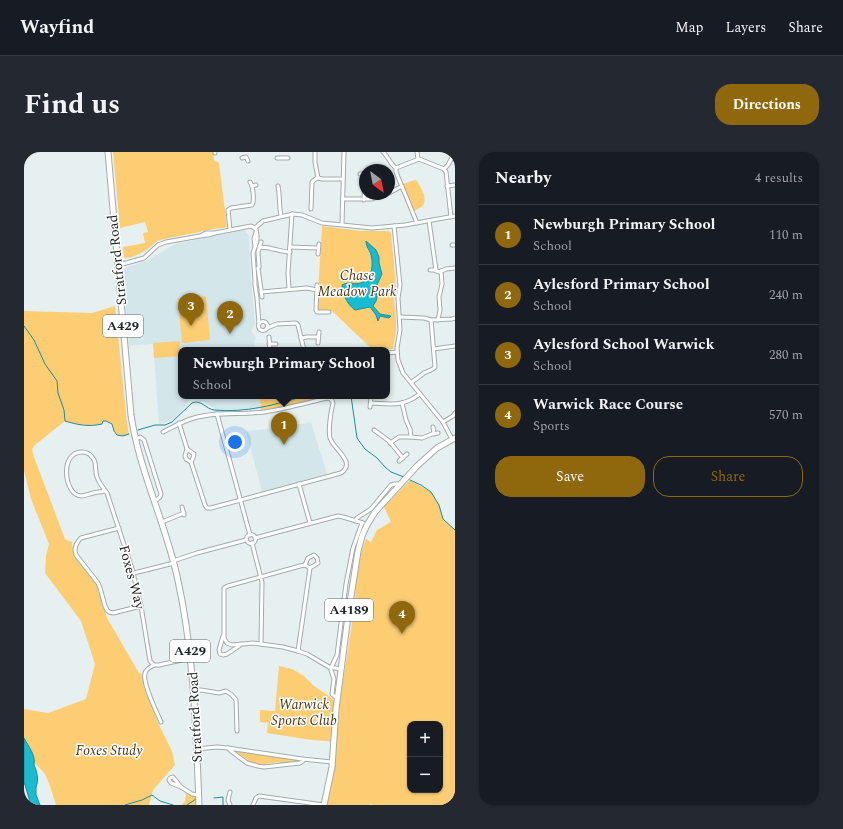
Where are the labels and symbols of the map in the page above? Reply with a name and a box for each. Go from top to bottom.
north arrow [359,164,395,200]
street label: Stratford Road [102,214,132,306]
park label: Chase Meadow Park [317,265,397,302]
pin: 3 [178,293,204,326]
pin: 2 [217,301,243,334]
road number: A429 [103,315,143,337]
pin: 1 [271,412,297,445]
your location [225,432,245,452]
street label: Foxes Way [113,543,151,613]
road number: A4189 [325,599,373,621]
pin: 4 [389,601,415,634]
road number: A429 [170,640,210,662]
street label: Stratford Road [182,671,208,763]
park label: Warwick Sports Club [271,694,337,731]
park label: Foxes Study [75,740,143,761]

